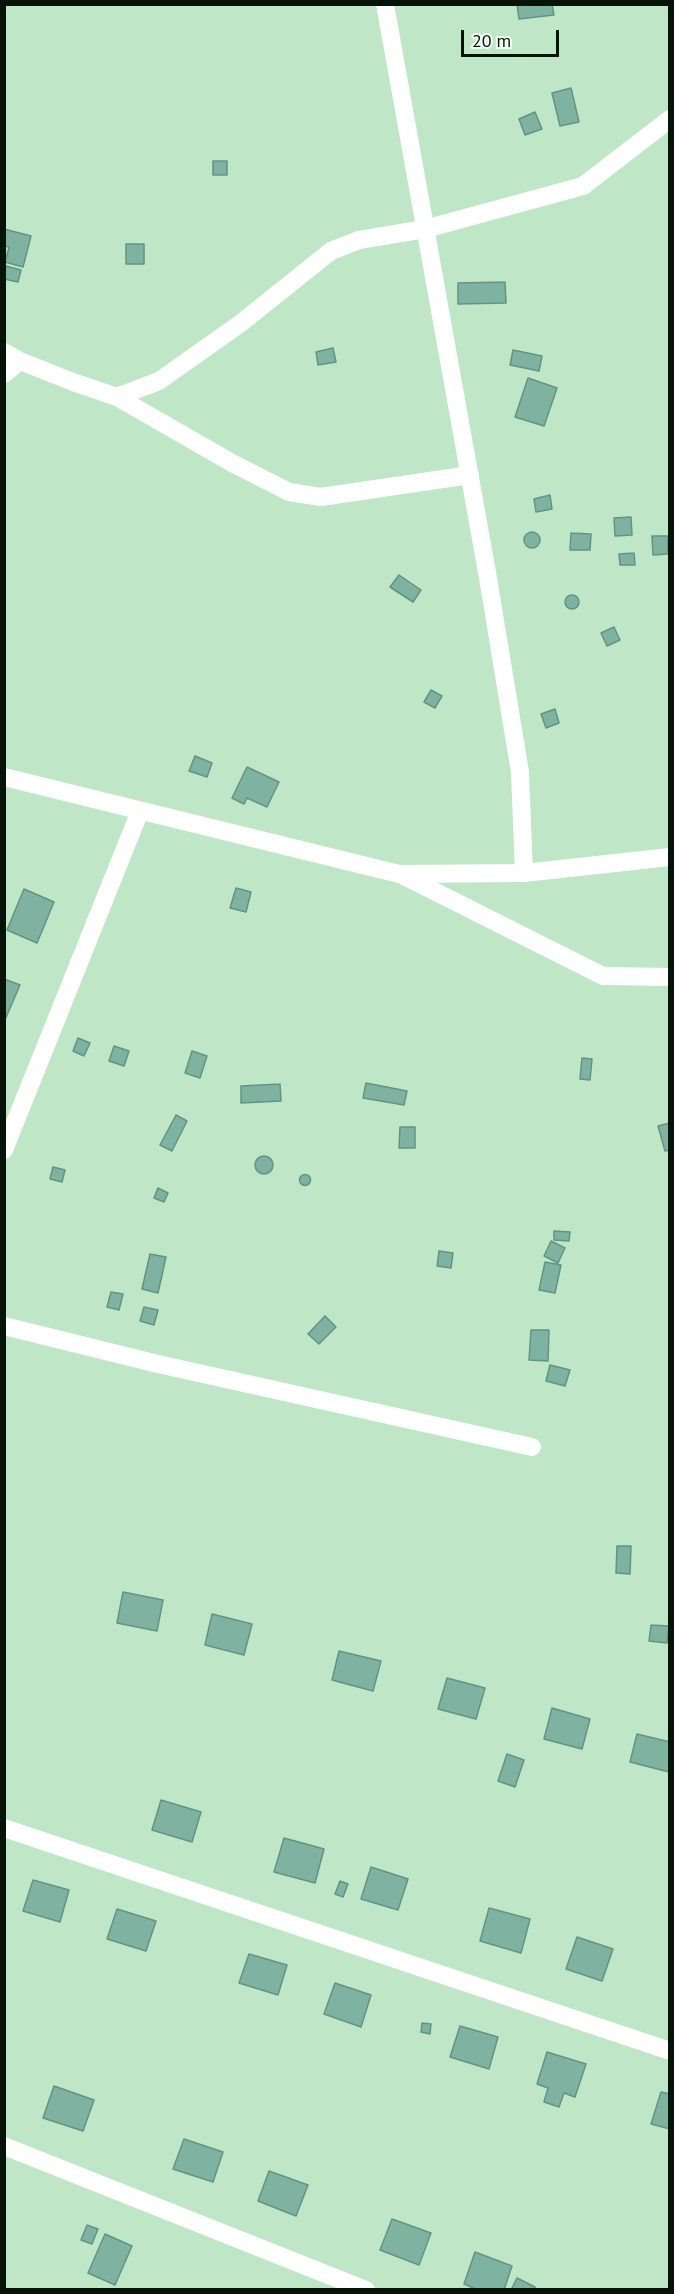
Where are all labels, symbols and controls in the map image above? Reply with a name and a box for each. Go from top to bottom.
scale bar [464,18,562,56]
text: 20 m [472,29,511,52]

